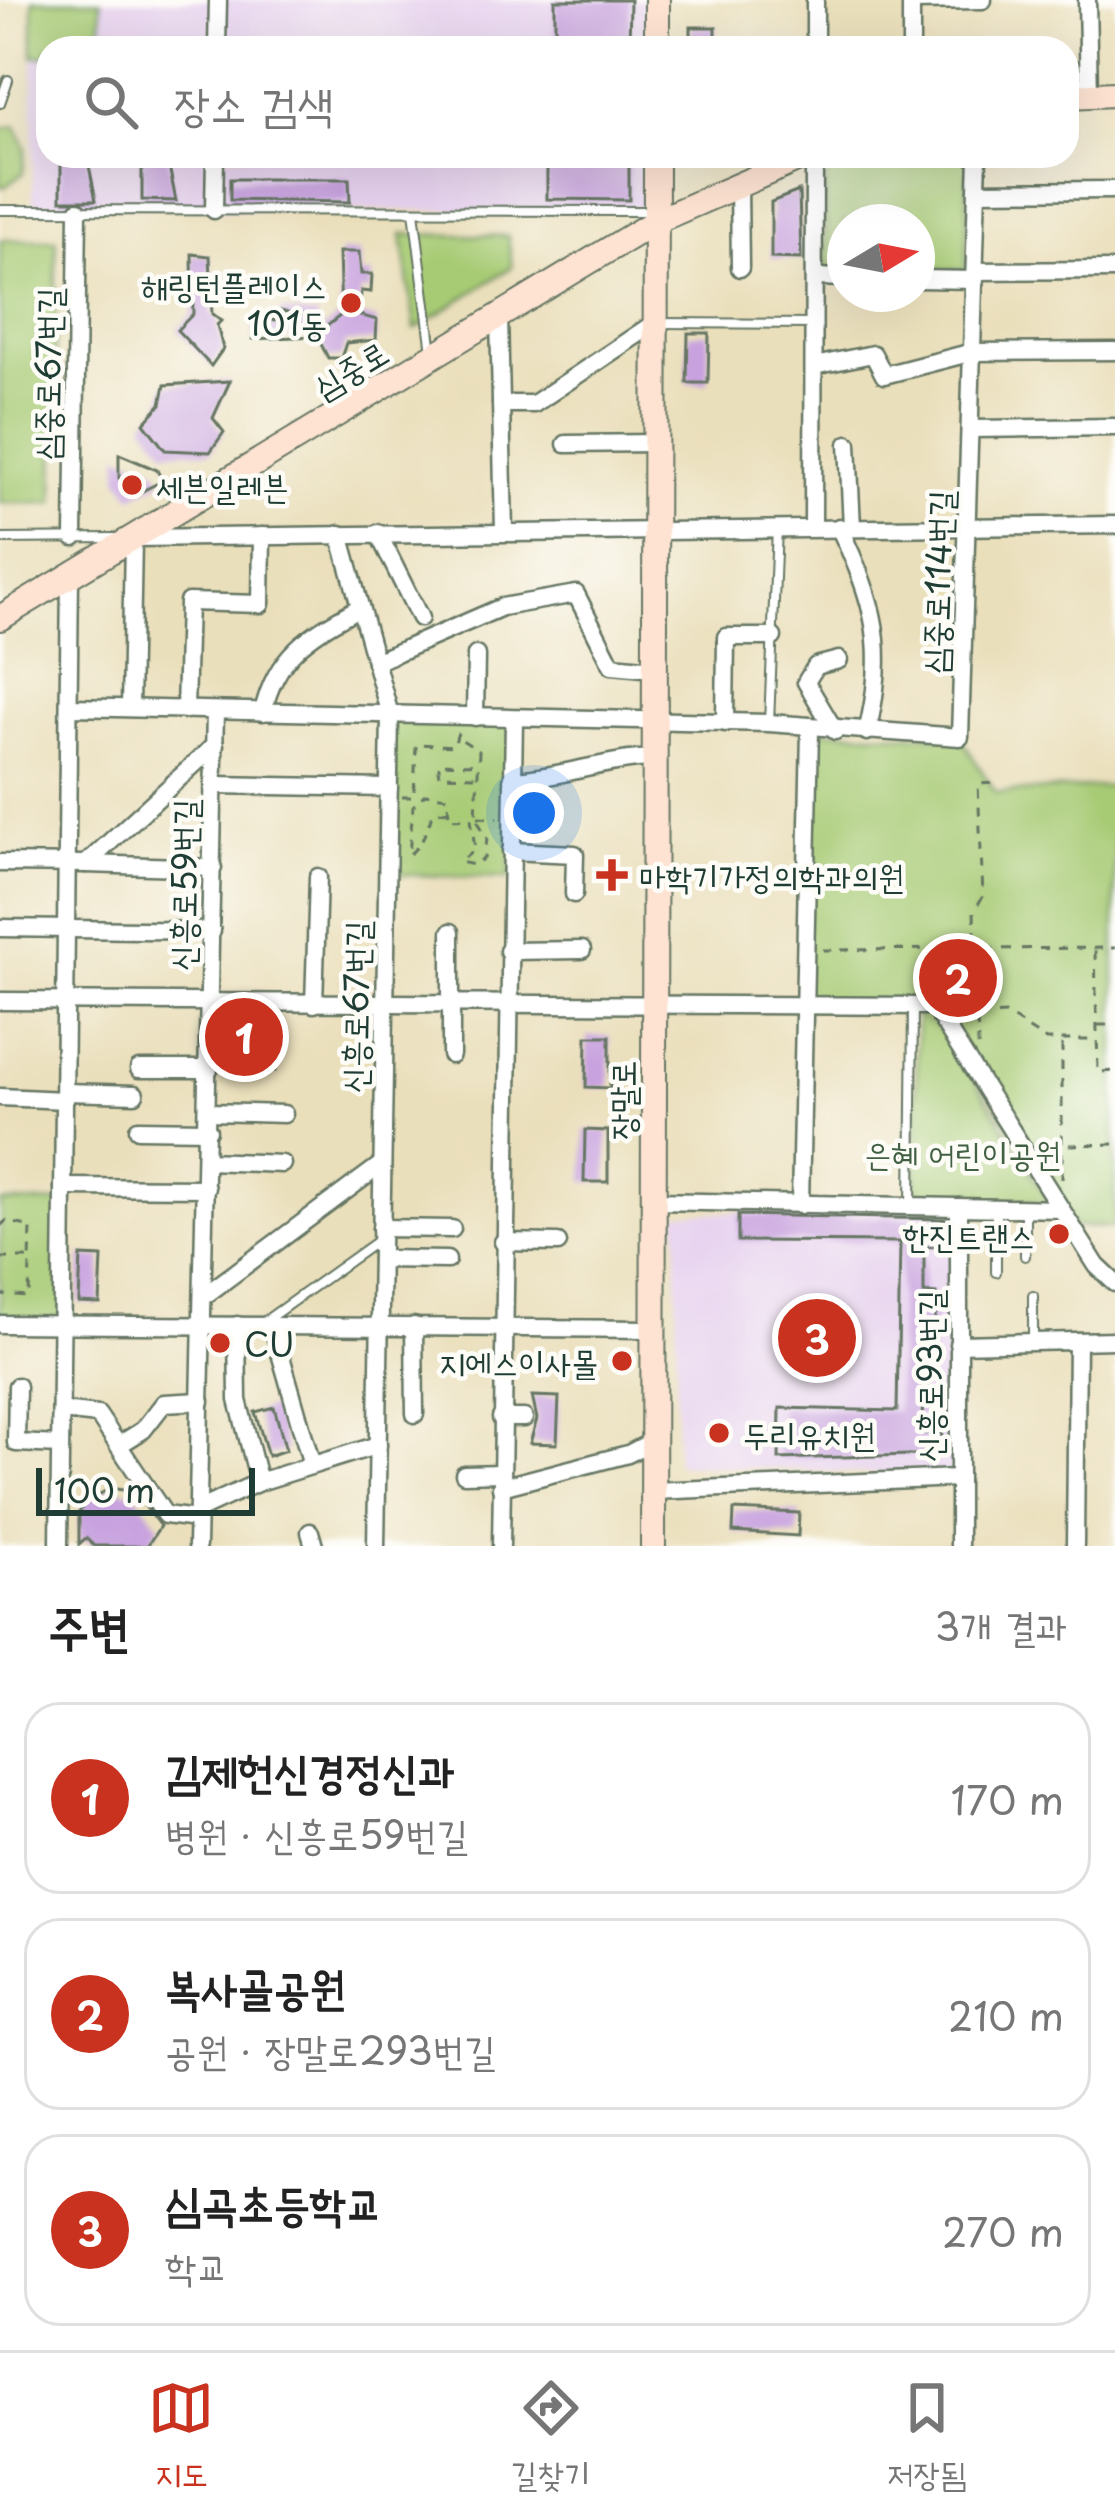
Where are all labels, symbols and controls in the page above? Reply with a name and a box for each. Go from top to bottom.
search box [36,36,1079,168]
text: 장소 검색 [174,68,333,136]
icon: search [78,69,144,135]
north arrow [827,204,935,312]
place label: 해링턴플레이스 101동 [141,259,327,347]
street label: 심중로67번길 [19,287,73,461]
marker: 해링턴플레이스 101동 [338,290,364,316]
street label: 심중로 [303,326,397,410]
place label: 세븐일레븐 [156,460,289,510]
marker: 세븐일레븐 [119,472,145,498]
street label: 심중로114번길 [908,489,964,675]
your location [504,783,564,843]
street label: 신흥로59번길 [155,798,209,972]
place label: 마학기가정의학과의원 [639,850,905,900]
marker: 마학기가정의학과의원 [596,859,628,891]
street label: 신흥로67번길 [327,920,381,1094]
pin: 2 [919,933,997,1023]
pin: 1 [205,992,283,1082]
street label: 장말로 [596,1060,646,1140]
park label: 은혜 어린이공원 [865,1127,1061,1177]
place label: 한진트랜스 [902,1209,1035,1259]
marker: 한진트랜스 [1046,1221,1072,1247]
street label: 신흥로93번길 [903,1290,953,1462]
pin: 3 [778,1293,856,1383]
place label: CU [244,1318,294,1368]
marker: CU [207,1330,233,1356]
place label: 지에스이사몰 [439,1336,598,1386]
marker: 지에스이사몰 [609,1348,635,1374]
place label: 두리유치원 [743,1408,876,1458]
marker: 두리유치원 [706,1420,732,1446]
scale bar [36,1462,255,1515]
text: 100 m [54,1464,155,1514]
text: 주변 [48,1586,130,1663]
text: 3개 결과 [934,1595,1067,1654]
text: 김제헌신경정신과 [165,1735,455,1803]
text: 1 [81,1769,99,1828]
text: 170 m [951,1769,1064,1828]
text: 병원 · 신흥로59번길 [165,1803,468,1862]
text: 복사골공원 [165,1951,346,2019]
text: 2 [76,1985,104,2044]
text: 210 m [948,1985,1064,2044]
text: 공원 · 장말로293번길 [165,2019,496,2078]
text: 심곡초등학교 [165,2167,382,2235]
text: 3 [77,2201,103,2260]
text: 270 m [942,2201,1064,2260]
text: 학교 [165,2235,228,2294]
tab: 지도 [148,2375,214,2497]
tab: 길찾기 [511,2375,590,2497]
tab: 저장됨 [887,2375,967,2497]

